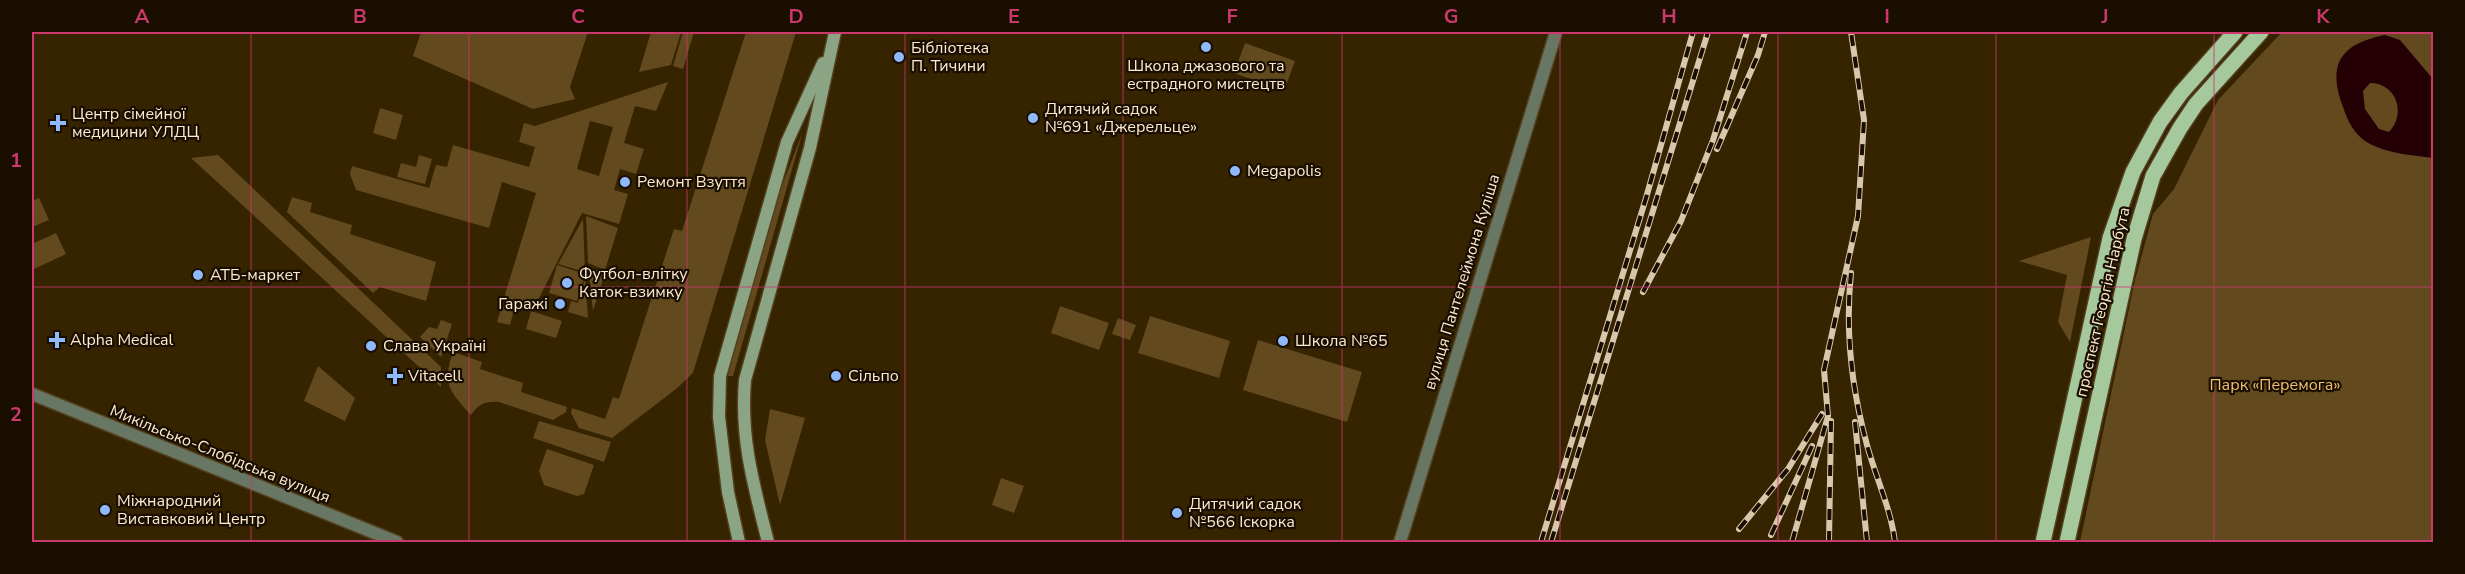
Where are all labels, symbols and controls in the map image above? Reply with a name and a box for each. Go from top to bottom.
text: A [135,3,150,30]
text: B [353,3,367,30]
text: C [571,3,585,30]
text: D [788,3,804,30]
text: E [1008,3,1020,30]
text: F [1226,3,1238,30]
text: G [1444,3,1458,30]
text: H [1661,3,1677,30]
text: I [1884,3,1890,30]
text: J [2100,3,2109,30]
text: K [2316,3,2330,30]
place label: Бібліотека П. Тичини [911,37,989,77]
marker: Школа джазового та естрадного мистецтв [1199,40,1213,54]
marker: Бібліотека П. Тичини [892,50,906,64]
place label: Школа джазового та естрадного мистецтв [1127,55,1285,95]
place label: Дитячий садок №691 «Джерельце» [1045,98,1197,138]
place label: Центр сімейної медицини УЛДЦ [72,103,199,143]
marker: Дитячий садок №691 «Джерельце» [1026,111,1040,125]
marker: Центр сімейної медицини УЛДЦ [49,114,67,132]
text: 1 [10,147,22,174]
place label: Megapolis [1247,160,1321,182]
marker: Megapolis [1228,164,1242,178]
place label: Ремонт Взуття [637,171,746,193]
street label: вулиця Пантелеймона Куліша [1419,171,1505,393]
marker: Ремонт Взуття [618,175,632,189]
street label: проспект Георгія Нарбута [2070,205,2136,399]
place label: Футбол-влітку Каток-взимку [579,263,688,303]
place label: АТБ-маркет [210,264,301,286]
marker: АТБ-маркет [191,268,205,282]
marker: Футбол-влітку Каток-взимку [560,276,574,290]
place label: Гаражі [498,293,548,315]
marker: Гаражі [553,297,567,311]
place label: Alpha Medical [70,329,173,351]
place label: Школа №65 [1295,330,1388,352]
marker: Alpha Medical [48,331,66,349]
marker: Школа №65 [1276,334,1290,348]
place label: Слава Україні [383,335,486,357]
marker: Слава Україні [364,339,378,353]
place label: Vitacell [407,365,462,387]
place label: Сільпо [848,365,899,387]
marker: Vitacell [386,367,404,385]
marker: Сільпо [829,369,843,383]
park label: Парк «Перемога» [2210,374,2340,396]
street label: Микільсько-Слобідська вулиця [107,400,333,508]
text: 2 [10,401,22,428]
place label: Міжнародний Виставковий Центр [117,490,266,530]
place label: Дитячий садок №566 Іскорка [1189,493,1302,533]
marker: Міжнародний Виставковий Центр [98,503,112,517]
marker: Дитячий садок №566 Іскорка [1170,506,1184,520]

